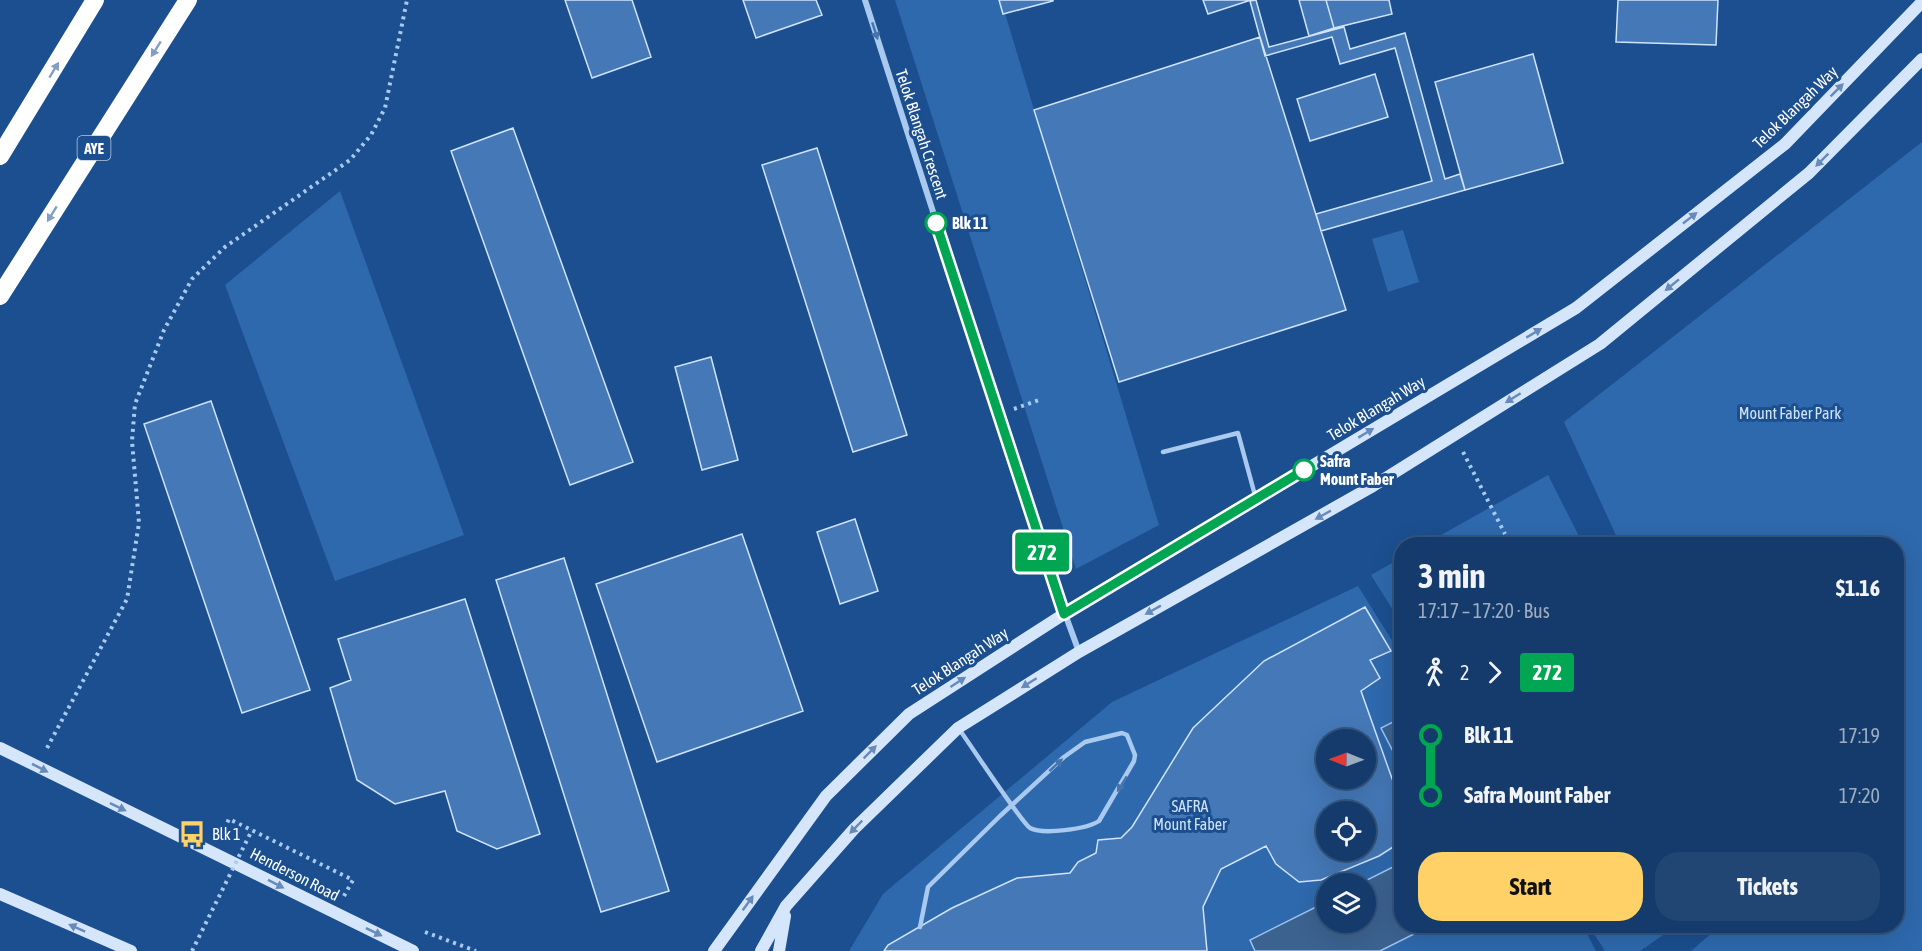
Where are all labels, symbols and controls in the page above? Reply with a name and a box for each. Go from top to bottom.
one-way arrow [871,22,881,40]
one-way arrow [151,41,162,58]
one-way arrow [48,62,59,78]
street label: Telok Blangah Way [1749,62,1842,153]
street label: Telok Blangah Crescent [892,67,952,202]
one-way arrow [1830,84,1844,98]
road number: AYE [78,136,110,160]
one-way arrow [1815,153,1829,167]
one-way arrow [46,206,57,222]
marker: Blk 11 [925,212,947,234]
one-way arrow [1683,212,1698,224]
place label: Blk 11 [952,214,989,232]
one-way arrow [1664,279,1680,292]
one-way arrow [1526,328,1543,338]
street label: Telok Blangah Way [1324,372,1429,445]
one-way arrow [1505,393,1521,404]
park label: Mount Faber Park [1739,404,1841,422]
one-way arrow [1358,428,1375,438]
place label: Safra Mount Faber [1320,452,1394,488]
marker: Safra Mount Faber [1293,459,1315,481]
one-way arrow [1314,509,1331,519]
line badge: 272 [1008,532,1076,572]
text: 272 [1027,540,1057,564]
text: 3 min [1418,557,1485,595]
text: $1.16 [1836,575,1880,601]
text: 17:17 – 17:20 · Bus [1418,599,1550,622]
one-way arrow [1144,605,1161,615]
street label: Telok Blangah Way [909,623,1012,699]
icon: walk [1418,656,1451,689]
icon: forward [1478,656,1511,689]
text: 272 [1532,660,1562,684]
text: 2 [1460,661,1469,684]
one-way arrow [950,677,966,688]
one-way arrow [1021,677,1037,688]
text: Blk 11 [1464,722,1514,748]
text: 17:19 [1839,724,1880,747]
north arrow [1316,729,1376,789]
map controls [1316,729,1376,933]
one-way arrow [863,745,877,759]
one-way arrow [1048,758,1063,772]
one-way arrow [32,764,49,773]
one-way arrow [1116,776,1127,792]
text: Safra Mount Faber [1464,782,1610,808]
text: 17:20 [1839,784,1880,807]
park label: SAFRA Mount Faber [1153,797,1227,833]
one-way arrow [109,801,127,811]
button: locate [1316,801,1376,861]
bus stop icon: Blk 1 [177,819,207,849]
one-way arrow [849,820,863,835]
place label: Blk 1 [212,825,241,843]
street label: Henderson Road [247,844,343,904]
button: Start [1418,852,1643,921]
button: Tickets [1655,852,1880,921]
button: layers [1316,873,1376,933]
one-way arrow [268,879,285,889]
one-way arrow [741,896,753,911]
one-way arrow [68,922,86,932]
one-way arrow [366,927,383,937]

